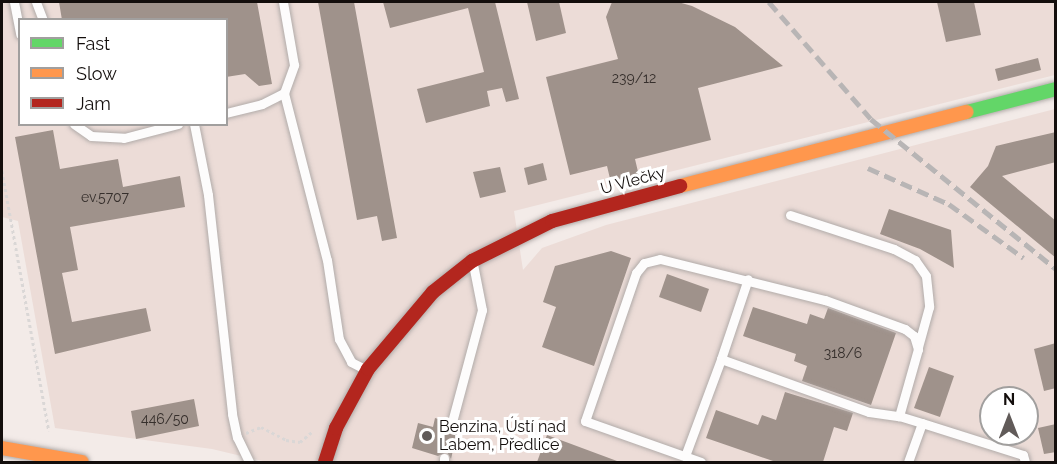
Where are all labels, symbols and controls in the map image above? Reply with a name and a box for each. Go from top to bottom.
legend [18,18,228,126]
text: Fast [76,33,110,54]
text: Slow [76,63,117,84]
house number: 239/12 [612,70,656,86]
text: Jam [76,93,111,114]
street label: U Vlečky [598,163,668,199]
house number: ev.5707 [81,189,129,205]
house number: 318/6 [824,345,862,361]
north arrow [979,386,1039,446]
text: N [1003,390,1015,409]
house number: 446/50 [141,411,189,427]
place label: Benzina, Ústí nad Labem, Předlice [439,417,566,455]
marker: Benzina, Ústí nad Labem, Předlice [420,429,434,443]

